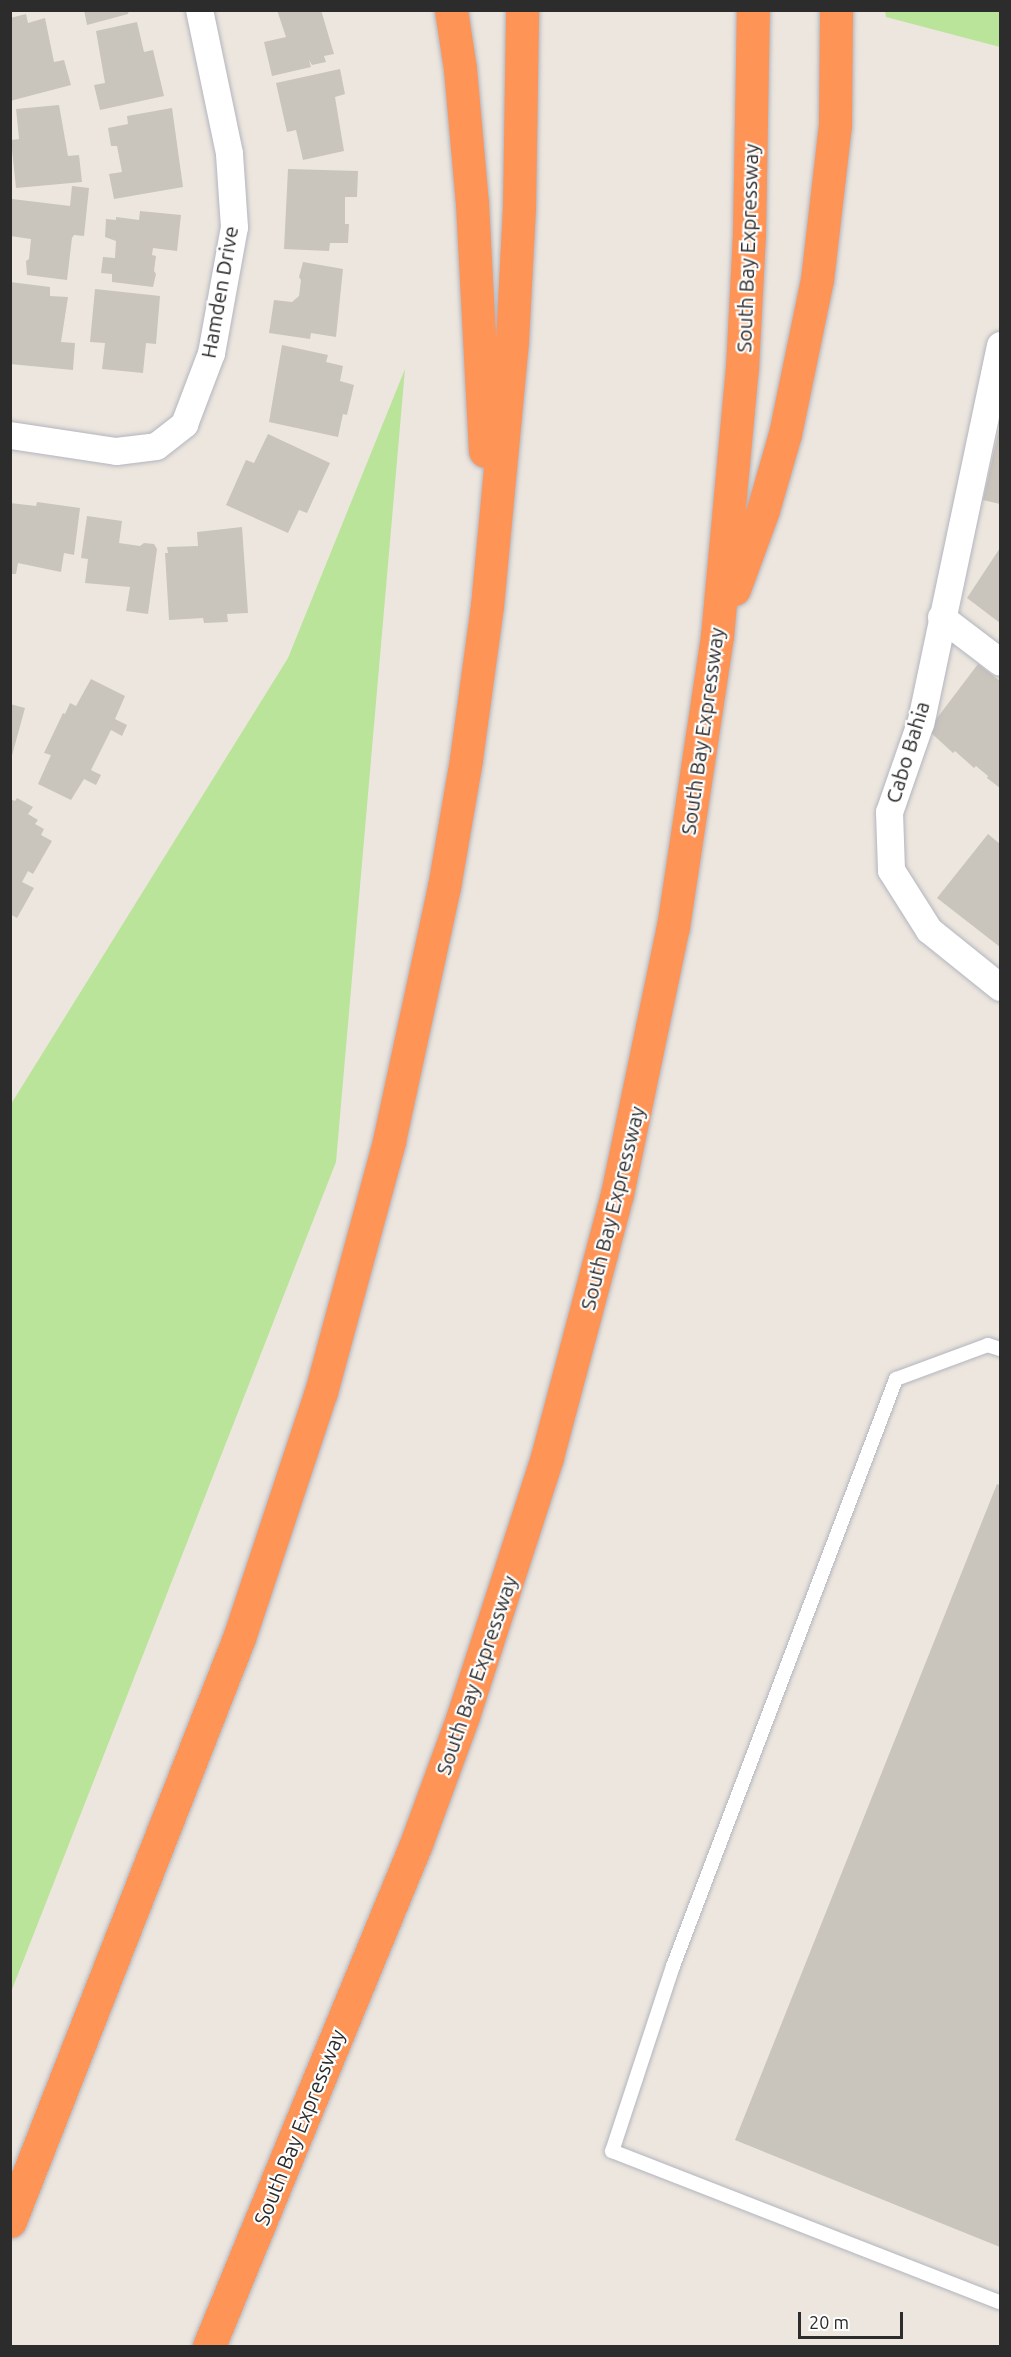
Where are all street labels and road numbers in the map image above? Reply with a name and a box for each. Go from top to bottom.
street label: South Bay Expressway [731,143,763,353]
street label: Hamden Drive [195,224,243,360]
street label: South Bay Expressway [675,626,729,836]
street label: Cabo Bahia [880,698,934,806]
street label: South Bay Expressway [574,1103,650,1313]
street label: South Bay Expressway [430,1572,522,1778]
street label: South Bay Expressway [248,2025,350,2229]

